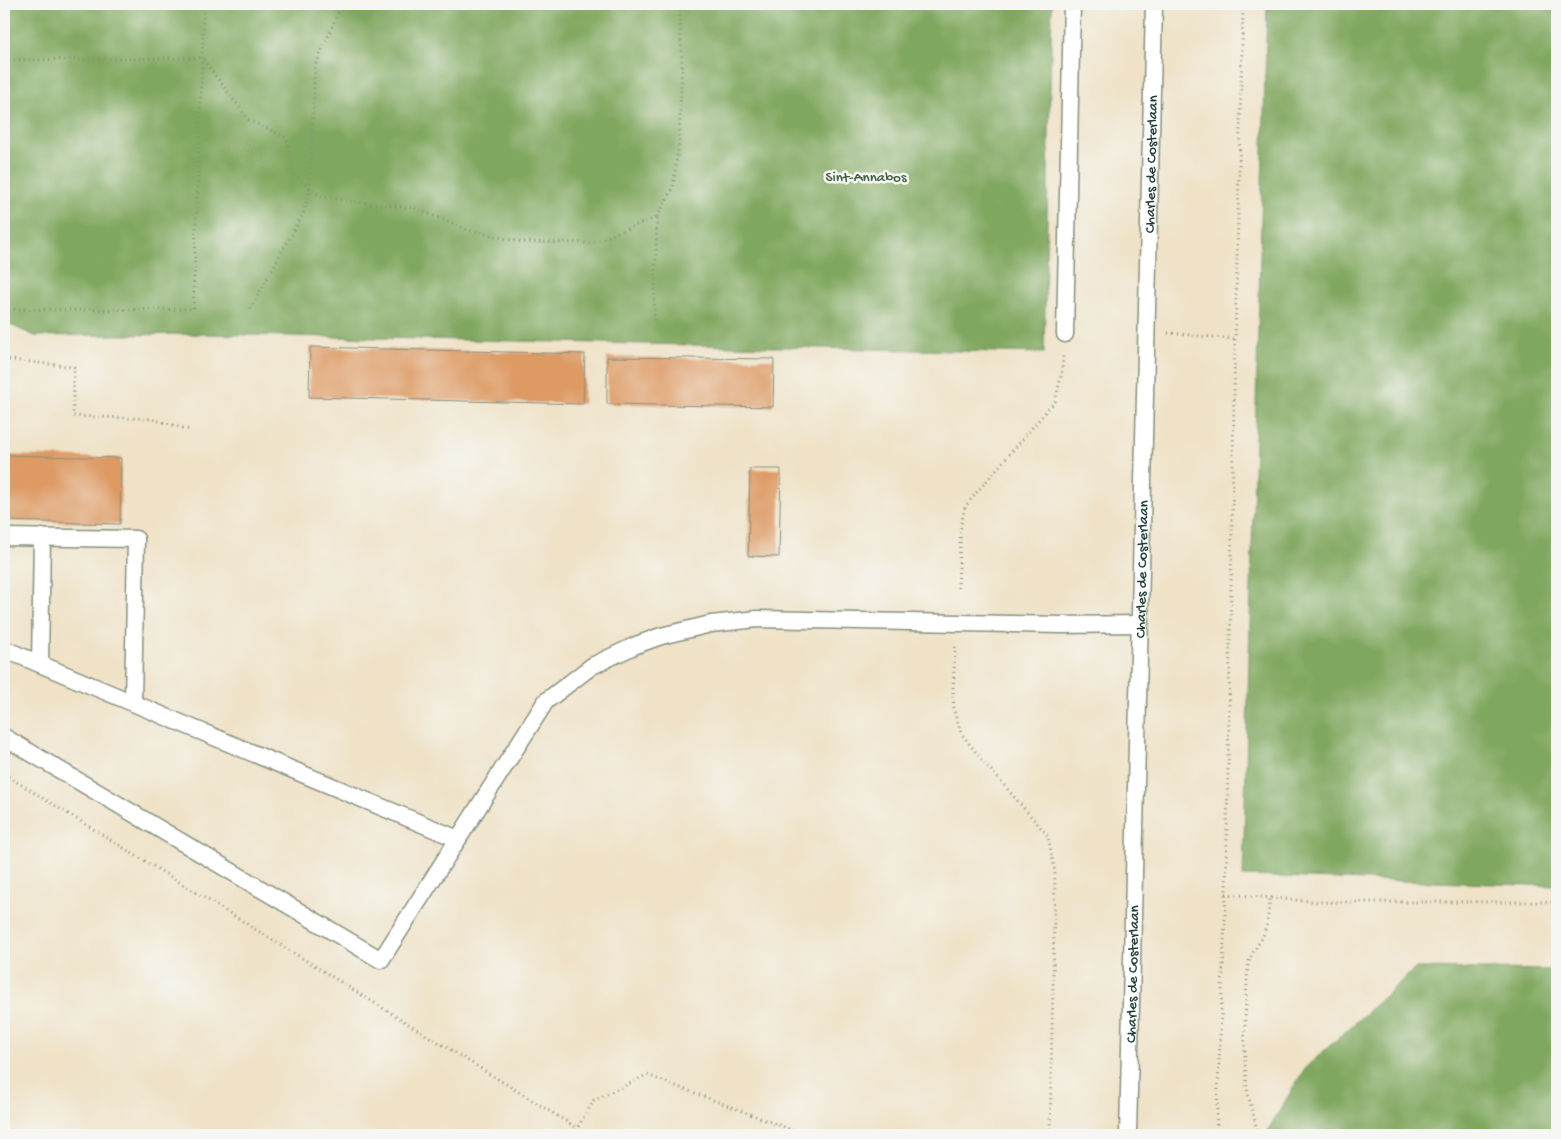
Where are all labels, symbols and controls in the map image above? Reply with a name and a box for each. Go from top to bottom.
street label: Charles de Costerlaan [1142,95,1163,233]
park label: Sint-Annabos [826,169,907,187]
street label: Charles de Costerlaan [1132,500,1154,638]
street label: Charles de Costerlaan [1123,905,1144,1043]

